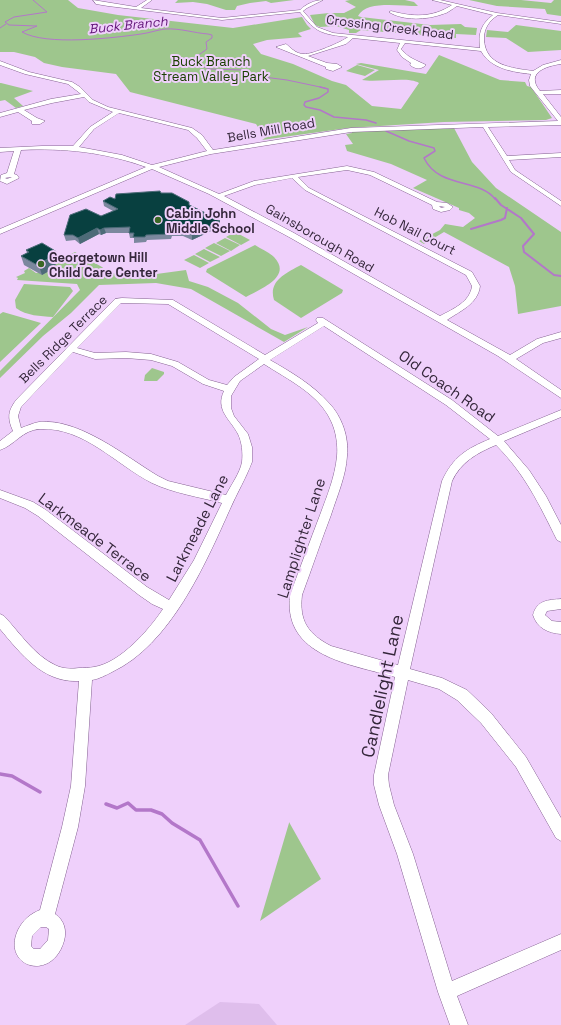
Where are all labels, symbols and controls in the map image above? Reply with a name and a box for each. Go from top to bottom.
street label: Crossing Creek Road [325,11,455,43]
water label: Buck Branch [88,12,169,38]
park label: Buck Branch Stream Valley Park [153,53,269,85]
street label: Bells Mill Road [226,114,316,146]
street label: Gainsborough Road [263,200,377,276]
street label: Hob Nail Court [371,203,459,259]
place label: Cabin John Middle School [166,205,255,237]
marker: Cabin John Middle School [153,215,163,225]
place label: Georgetown Hill Child Care Center [49,249,158,281]
marker: Georgetown Hill Child Care Center [36,259,46,269]
street label: Bells Ridge Terrace [15,291,111,387]
street label: Old Coach Road [395,346,499,426]
street label: Larkmeade Lane [162,471,232,585]
street label: Lamplighter Lane [273,475,329,601]
street label: Larkmeade Terrace [35,488,155,586]
street label: Candlelight Lane [356,612,408,760]

